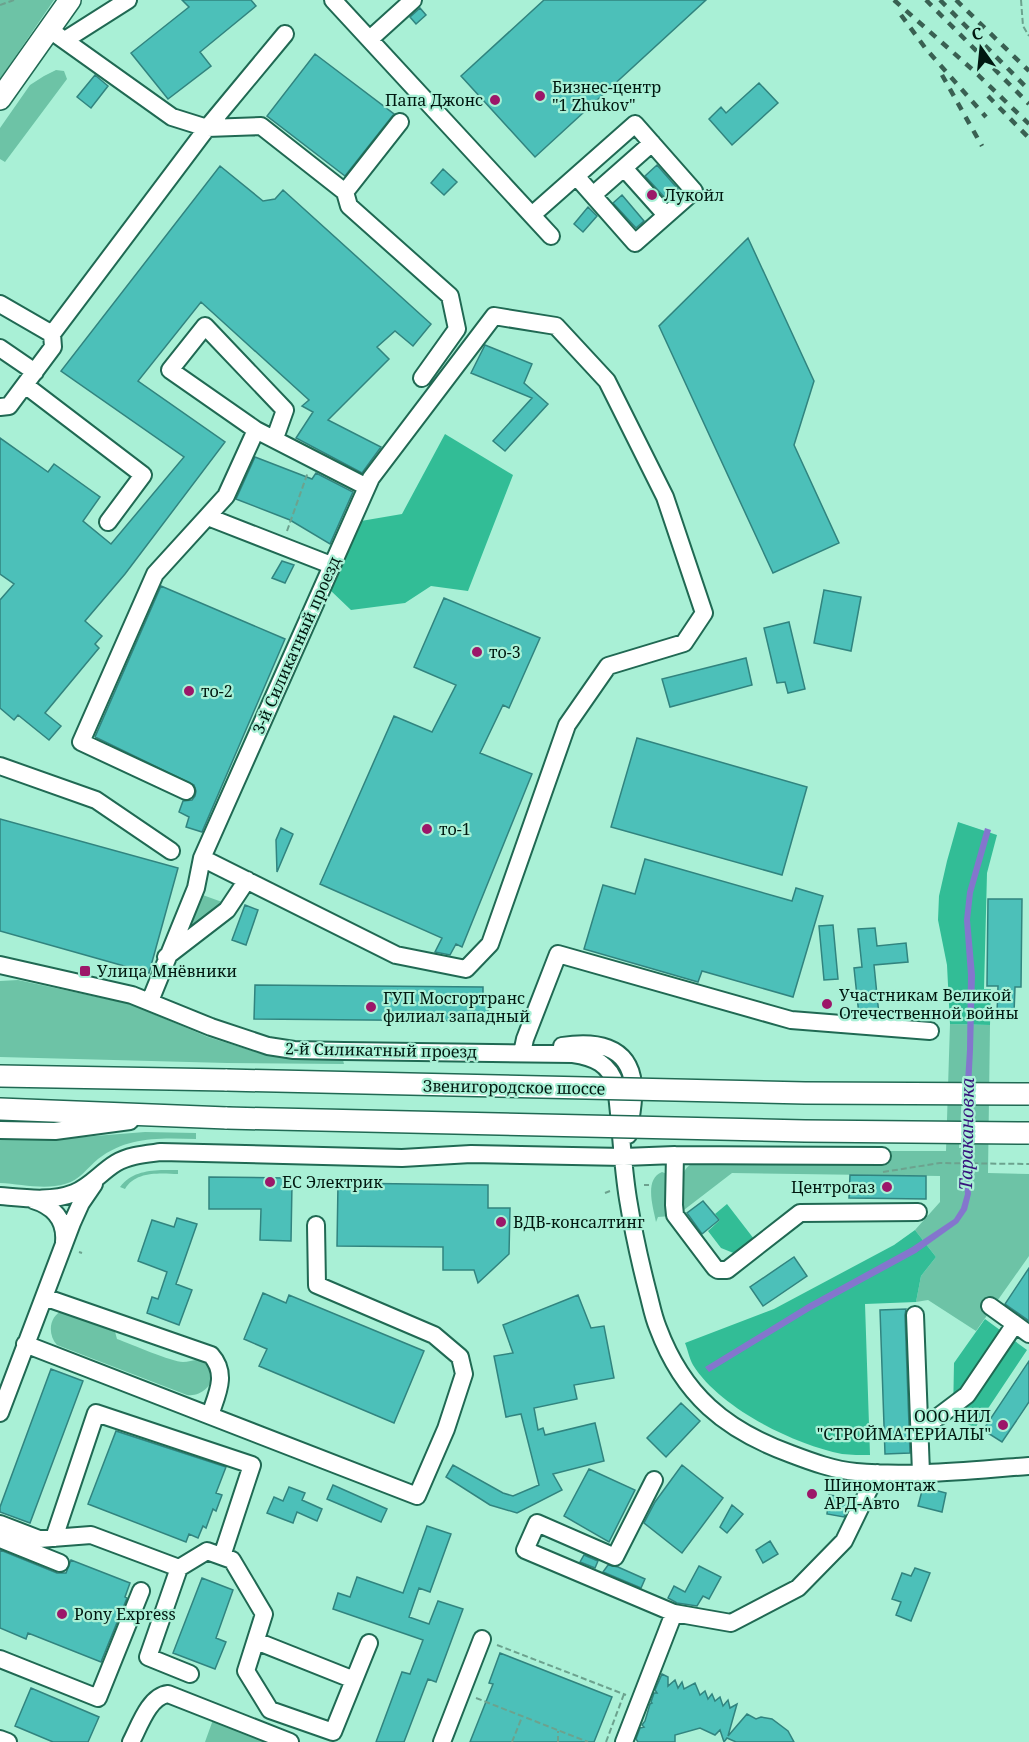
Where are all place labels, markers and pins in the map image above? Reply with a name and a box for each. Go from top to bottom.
place label: Бизнес-центр "1 Zhukov" [552,76,661,116]
place label: Папа Джонс [385,89,483,111]
marker: Бизнес-центр "1 Zhukov" [533,89,547,103]
marker: Папа Джонс [488,93,502,107]
place label: Лукойл [664,184,724,206]
marker: Лукойл [645,188,659,202]
place label: то-3 [489,641,521,663]
marker: то-3 [470,645,484,659]
place label: то-2 [201,680,233,702]
marker: то-2 [182,684,196,698]
place label: то-1 [439,818,471,840]
marker: то-1 [420,822,434,836]
place label: Улица Мнёвники [97,960,237,982]
marker: Улица Мнёвники [78,964,92,978]
place label: Участникам Великой Отечественной войны [839,984,1019,1024]
place label: ГУП Мосгортранс филиал западный [383,987,530,1027]
marker: Участникам Великой Отечественной войны [820,997,834,1011]
marker: ГУП Мосгортранс филиал западный [364,1000,378,1014]
place label: ЕС Электрик [282,1171,383,1193]
marker: ЕС Электрик [263,1175,277,1189]
place label: Центрогаз [791,1176,875,1198]
marker: Центрогаз [880,1180,894,1194]
place label: ВДВ-консалтинг [513,1211,645,1233]
marker: ВДВ-консалтинг [494,1215,508,1229]
place label: ООО НИЛ "СТРОЙМАТЕРИАЛЫ" [817,1405,991,1445]
marker: ООО НИЛ "СТРОЙМАТЕРИАЛЫ" [996,1418,1010,1432]
place label: Шиномонтаж АРД-Авто [824,1474,936,1514]
marker: Шиномонтаж АРД-Авто [805,1487,819,1501]
place label: Pony Express [74,1603,176,1625]
marker: Pony Express [55,1607,69,1621]

